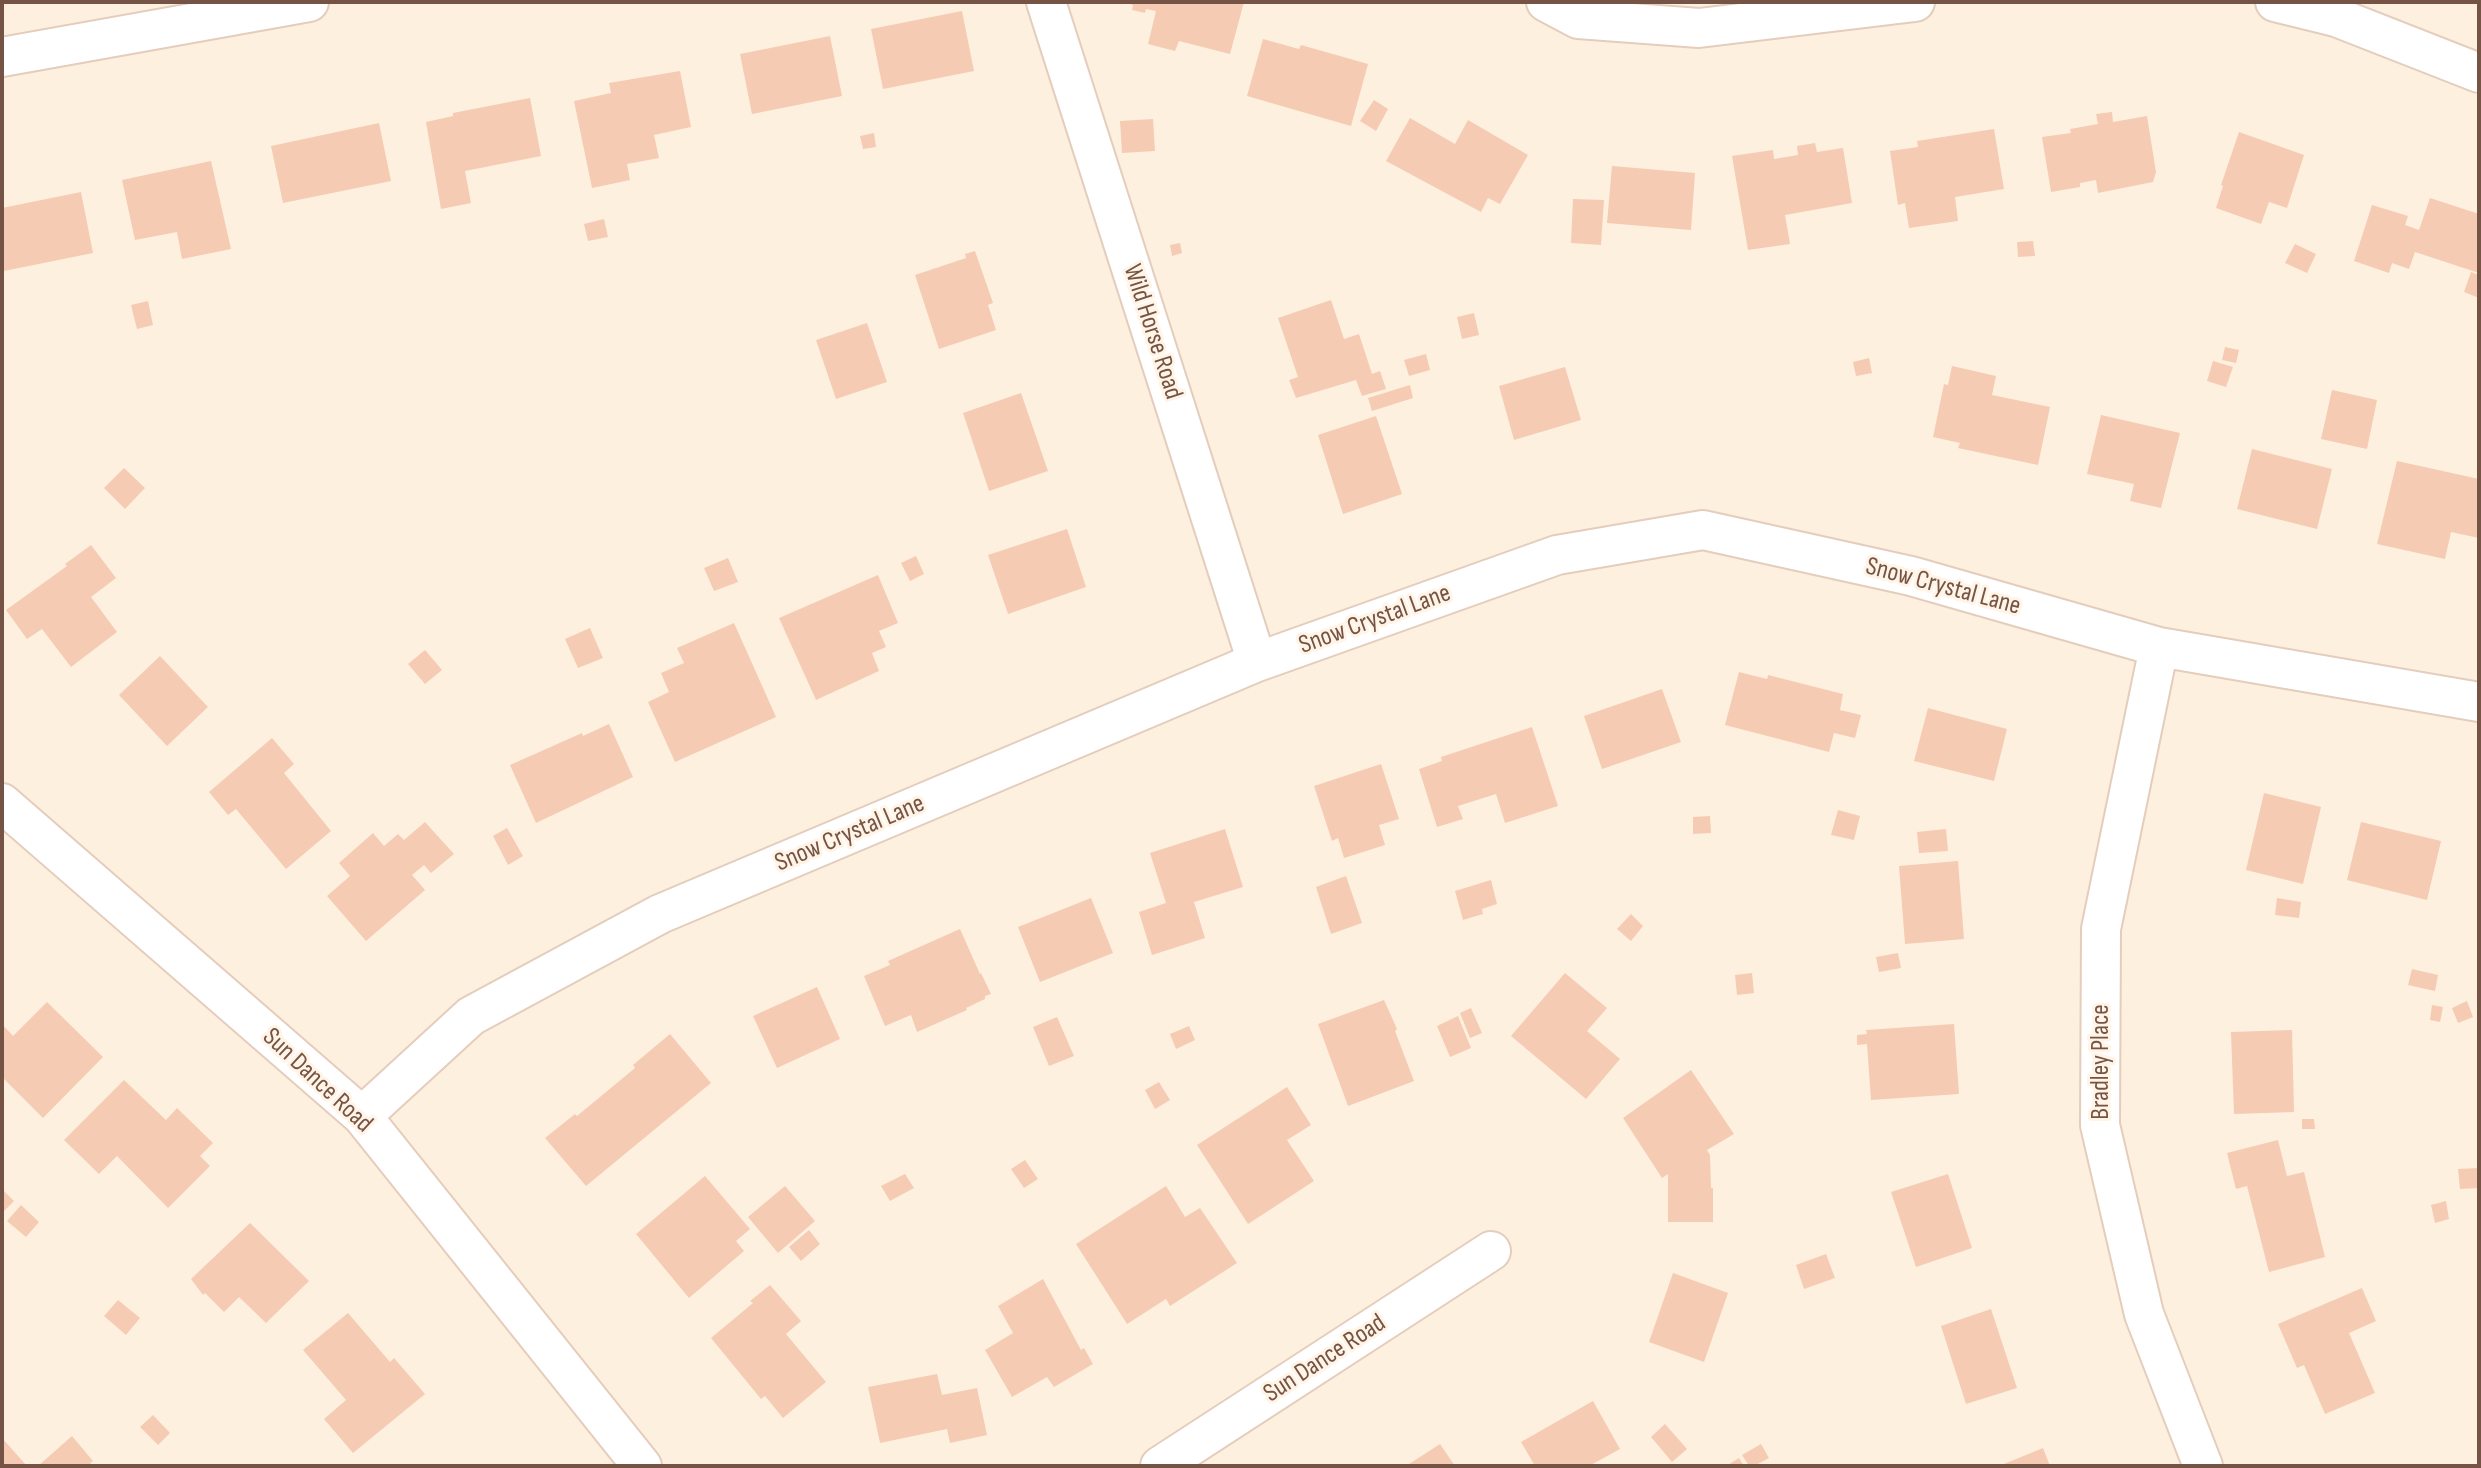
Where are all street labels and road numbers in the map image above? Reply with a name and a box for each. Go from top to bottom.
street label: Wild Horse Road [1116,261,1188,403]
street label: Snow Crystal Lane [1862,551,2024,623]
street label: Snow Crystal Lane [1295,578,1455,662]
street label: Snow Crystal Lane [771,789,929,879]
street label: Bradley Place [2085,1004,2117,1120]
street label: Sun Dance Road [255,1022,379,1140]
street label: Sun Dance Road [1258,1308,1392,1410]

